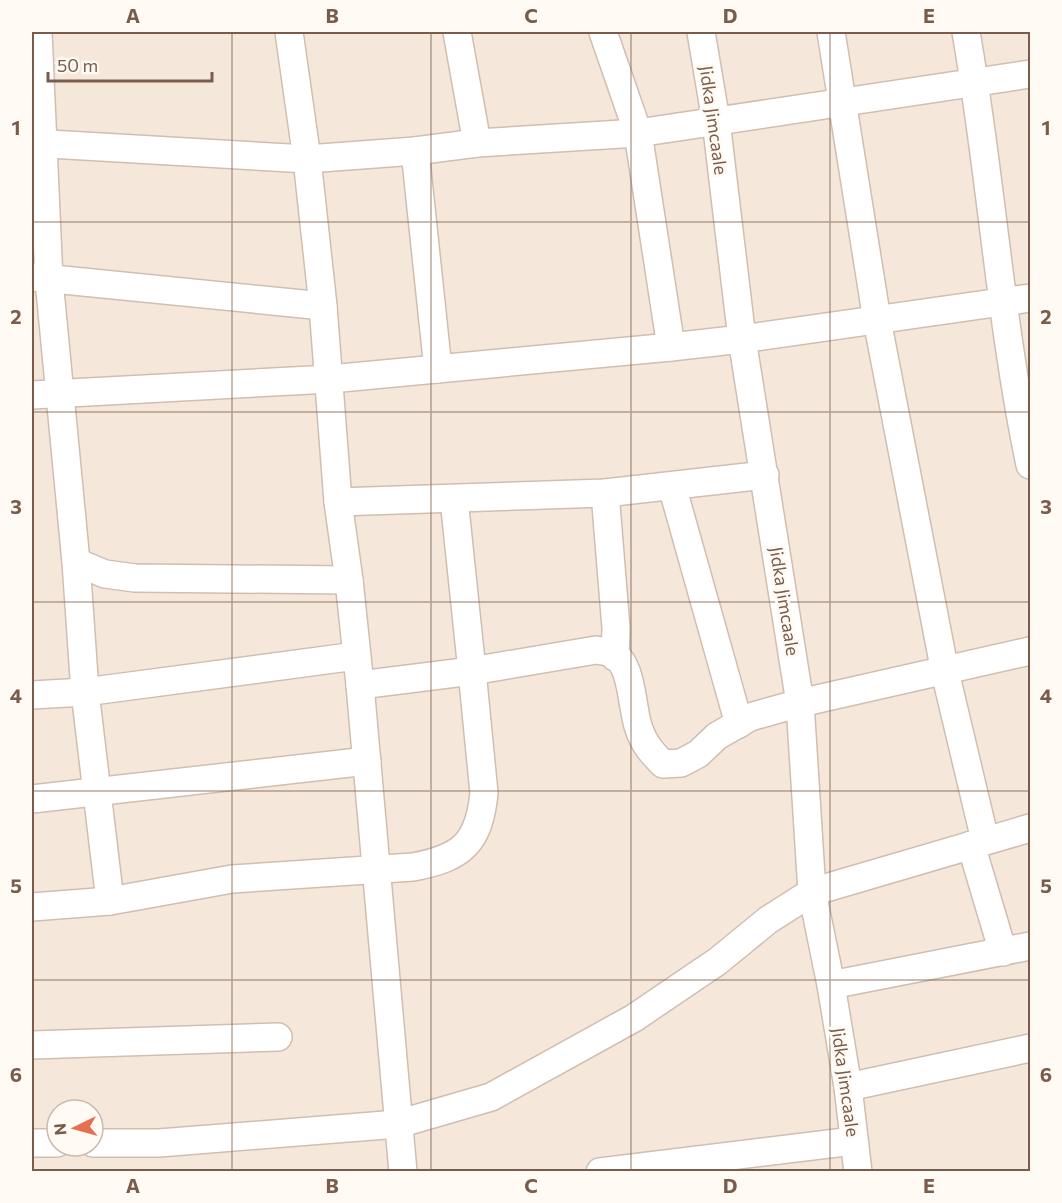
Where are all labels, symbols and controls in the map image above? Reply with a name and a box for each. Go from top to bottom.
text: A [126,3,140,27]
text: B [325,3,339,27]
text: C [524,3,538,27]
text: D [723,3,737,27]
text: E [923,3,935,27]
scale bar [48,45,212,83]
text: 50 m [57,54,98,76]
street label: Jidka Jimcaale [695,64,733,176]
text: 1 [11,115,21,139]
text: 1 [1041,115,1051,139]
text: 2 [10,304,22,328]
text: 2 [1040,304,1052,328]
text: 3 [10,494,22,518]
text: 3 [1040,494,1052,518]
street label: Jidka Jimcaale [766,545,804,657]
text: 4 [10,683,22,707]
text: 4 [1040,683,1052,707]
text: 5 [10,873,22,897]
text: 5 [1040,873,1052,897]
street label: Jidka Jimcaale [827,1026,865,1138]
text: 6 [10,1062,22,1086]
text: 6 [1040,1062,1052,1086]
north arrow [45,1098,105,1158]
text: N [50,1123,70,1136]
text: A [126,1173,140,1197]
text: B [325,1173,339,1197]
text: C [524,1173,538,1197]
text: D [723,1173,737,1197]
text: E [923,1173,935,1197]

